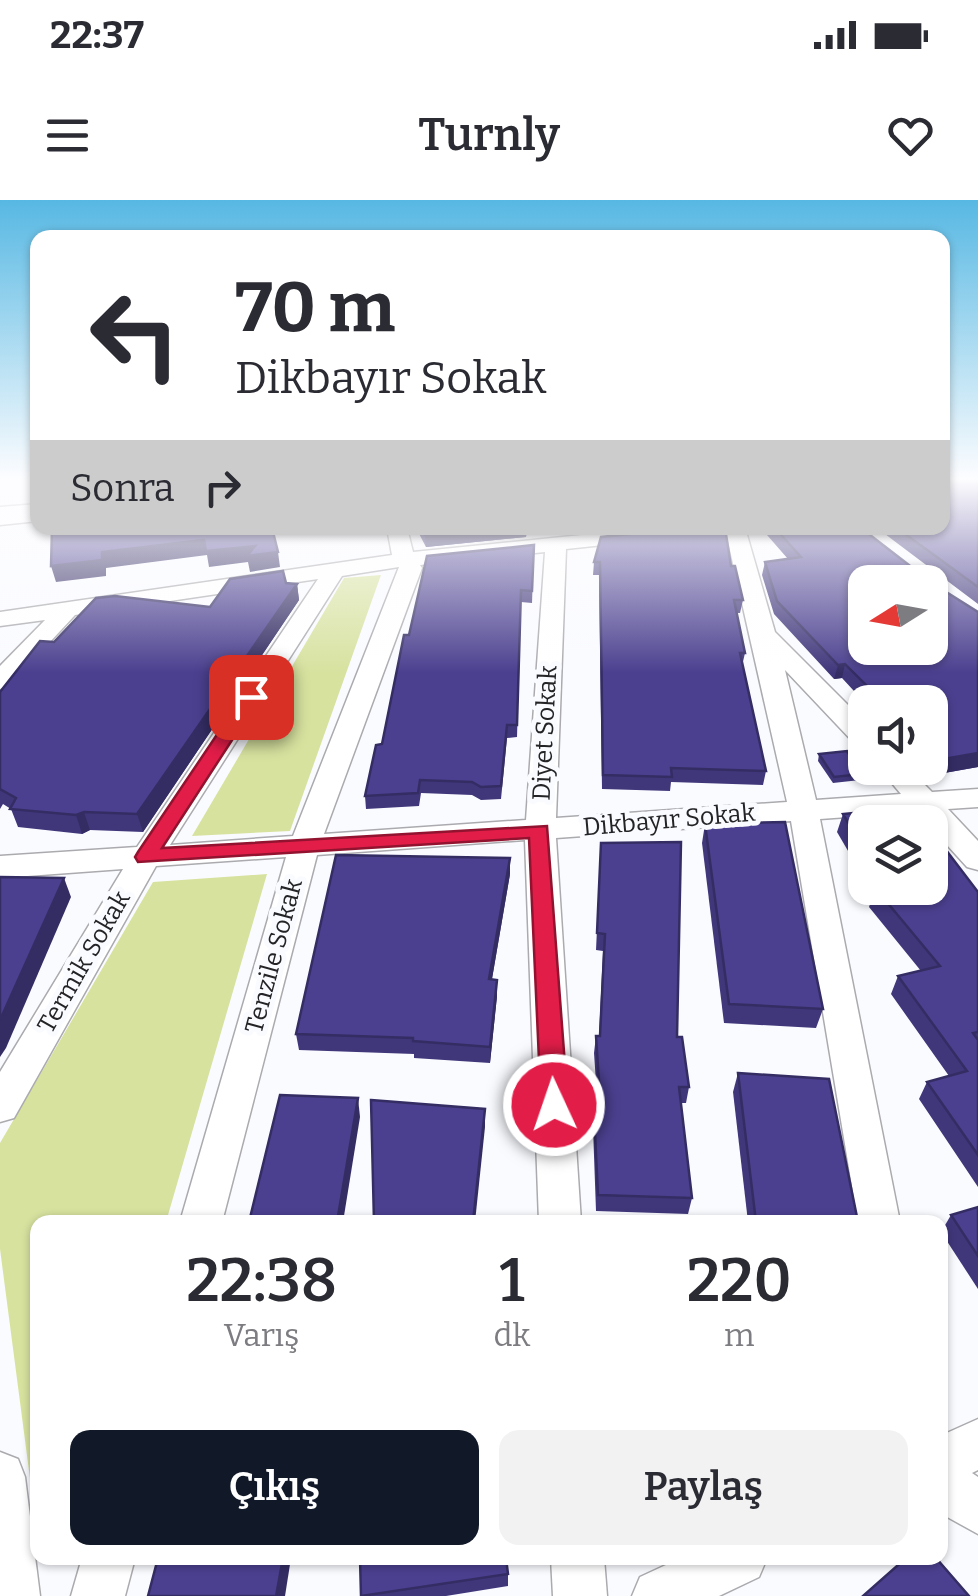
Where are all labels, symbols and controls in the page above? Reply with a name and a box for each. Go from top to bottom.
text: 22:37 [50,12,144,58]
icon: menu [40,108,95,163]
text: Turnly [418,108,560,162]
icon: heart [883,108,938,163]
text: 70 m [235,266,395,350]
icon: left [70,270,200,400]
text: Dikbayır Sokak [235,351,547,405]
icon: right [195,460,250,515]
text: Sonra [70,465,175,511]
north arrow [848,565,948,665]
map controls [848,565,948,905]
pin [209,655,294,740]
street label: Diyet Sokak [526,664,564,801]
icon: arrive [224,670,279,725]
button: sound [848,685,948,785]
street label: Dikbayır Sokak [581,797,757,842]
button: layers [848,805,948,905]
street label: Tenzile Sokak [239,875,309,1036]
street label: Termik Sokak [31,885,137,1038]
position arrow [502,1053,606,1157]
text: 22:38 [186,1245,337,1317]
text: 1 [499,1245,525,1317]
text: 220 [687,1245,792,1317]
text: Varış [224,1316,300,1354]
text: dk [493,1316,531,1354]
text: m [724,1316,755,1354]
button: Çıkış [70,1430,479,1545]
button: Paylaş [499,1430,908,1545]

